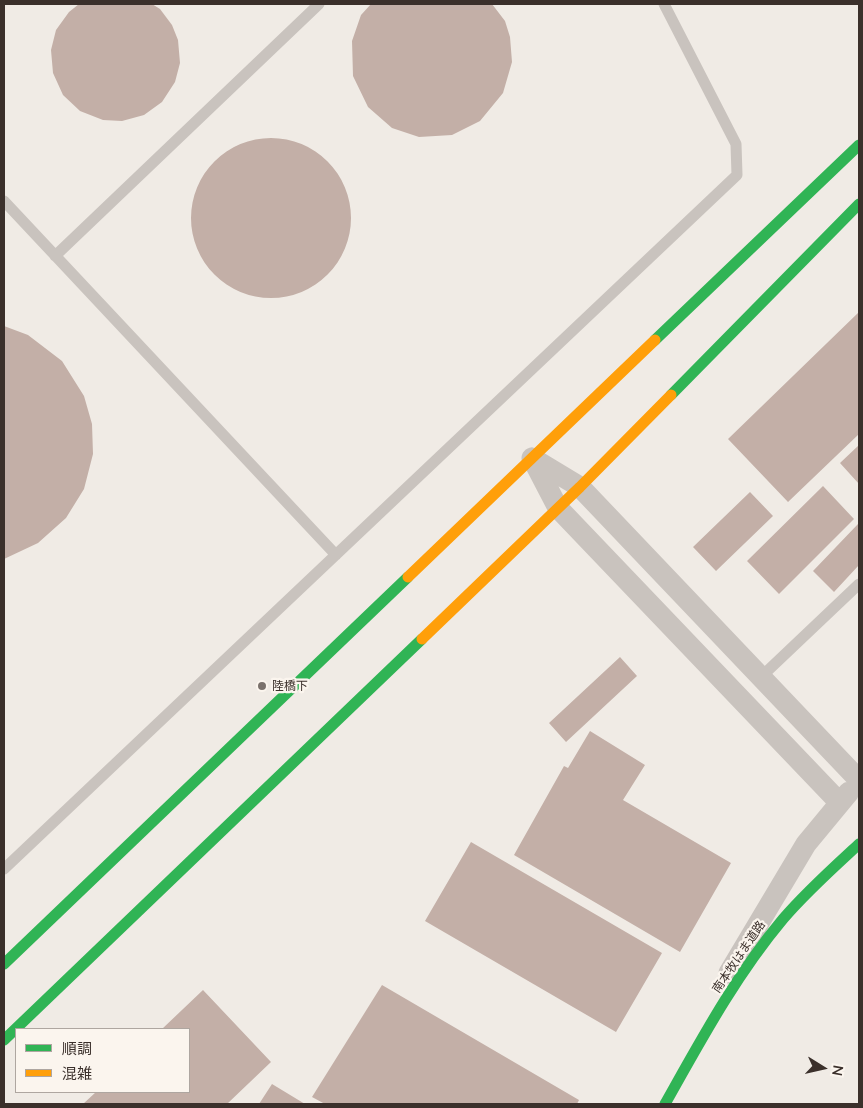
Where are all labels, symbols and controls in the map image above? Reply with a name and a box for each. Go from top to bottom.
place label: 陸橋下 [272,679,308,693]
marker: 陸橋下 [256,680,268,692]
street label: 南本牧はま道路 [710,918,768,996]
legend [15,1028,190,1093]
text: 順調 [62,1039,92,1058]
north arrow [798,1043,848,1093]
text: 混雑 [62,1064,92,1083]
text: N [828,1064,848,1077]

